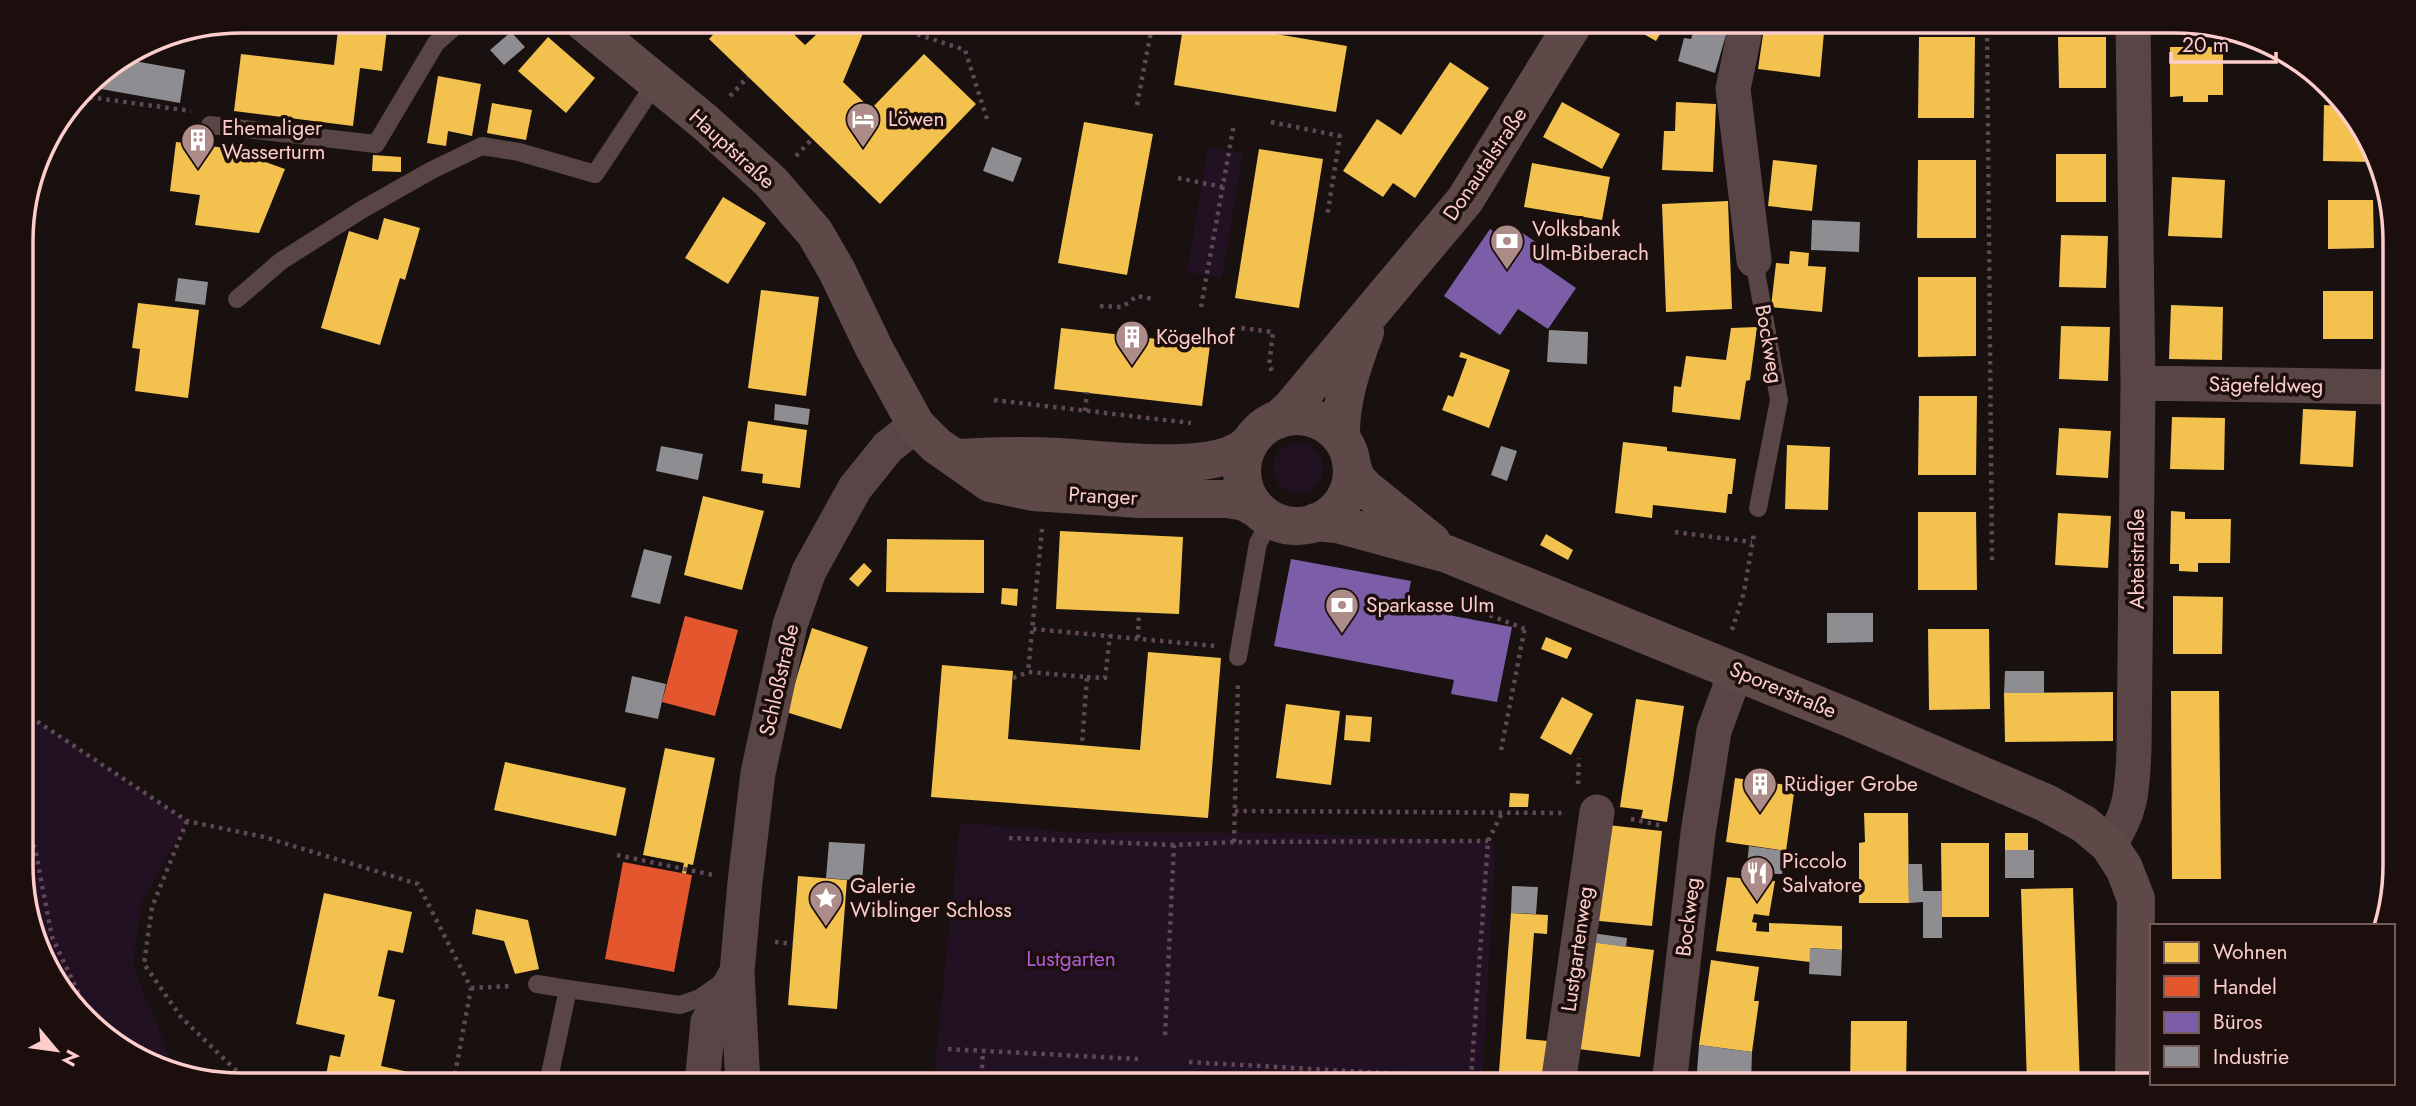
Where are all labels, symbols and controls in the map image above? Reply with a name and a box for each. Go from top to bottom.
scale bar [2171,21,2276,65]
text: 20 m [2182,30,2229,60]
hotel icon: Löwen [844,100,882,149]
street label: Donautalstraße [1436,101,1534,227]
street label: Hauptstraße [682,102,782,196]
place label: Löwen [888,104,944,134]
place label: Ehemaliger Wasserturm [222,113,325,167]
building icon: Ehemaliger Wasserturm [179,121,217,170]
place label: Volksbank Ulm-Biberach [1532,214,1649,268]
bank icon: Volksbank Ulm-Biberach [1488,222,1526,271]
street label: Bockweg [1747,302,1791,386]
building icon: Kögelhof [1113,318,1151,367]
place label: Kögelhof [1156,322,1236,352]
street label: Sägefeldweg [2208,369,2324,401]
street label: Pranger [1068,479,1139,513]
street label: Abteistraße [2122,509,2152,609]
bank icon: Sparkasse Ulm [1323,586,1361,635]
place label: Sparkasse Ulm [1366,590,1495,620]
street label: Schloßstraße [752,621,807,739]
street label: Sporerstraße [1725,654,1841,726]
building icon: Rüdiger Grobe [1741,765,1779,814]
place label: Rüdiger Grobe [1784,769,1918,799]
place label: Piccolo Salvatore [1782,846,1862,900]
restaurant icon: Piccolo Salvatore [1738,854,1776,903]
place label: Galerie Wiblinger Schloss [850,871,1012,925]
street label: Bockweg [1668,876,1708,958]
place icon: Galerie Wiblinger Schloss [807,879,845,928]
street label: Lustgartenweg [1553,884,1601,1014]
legend [2150,924,2395,1085]
text: Wohnen [2213,937,2287,967]
park label: Lustgarten [1026,944,1116,974]
text: Handel [2213,972,2277,1002]
text: Büros [2213,1007,2263,1037]
north arrow [21,1015,91,1085]
text: Industrie [2213,1042,2289,1072]
text: N [55,1045,86,1071]

